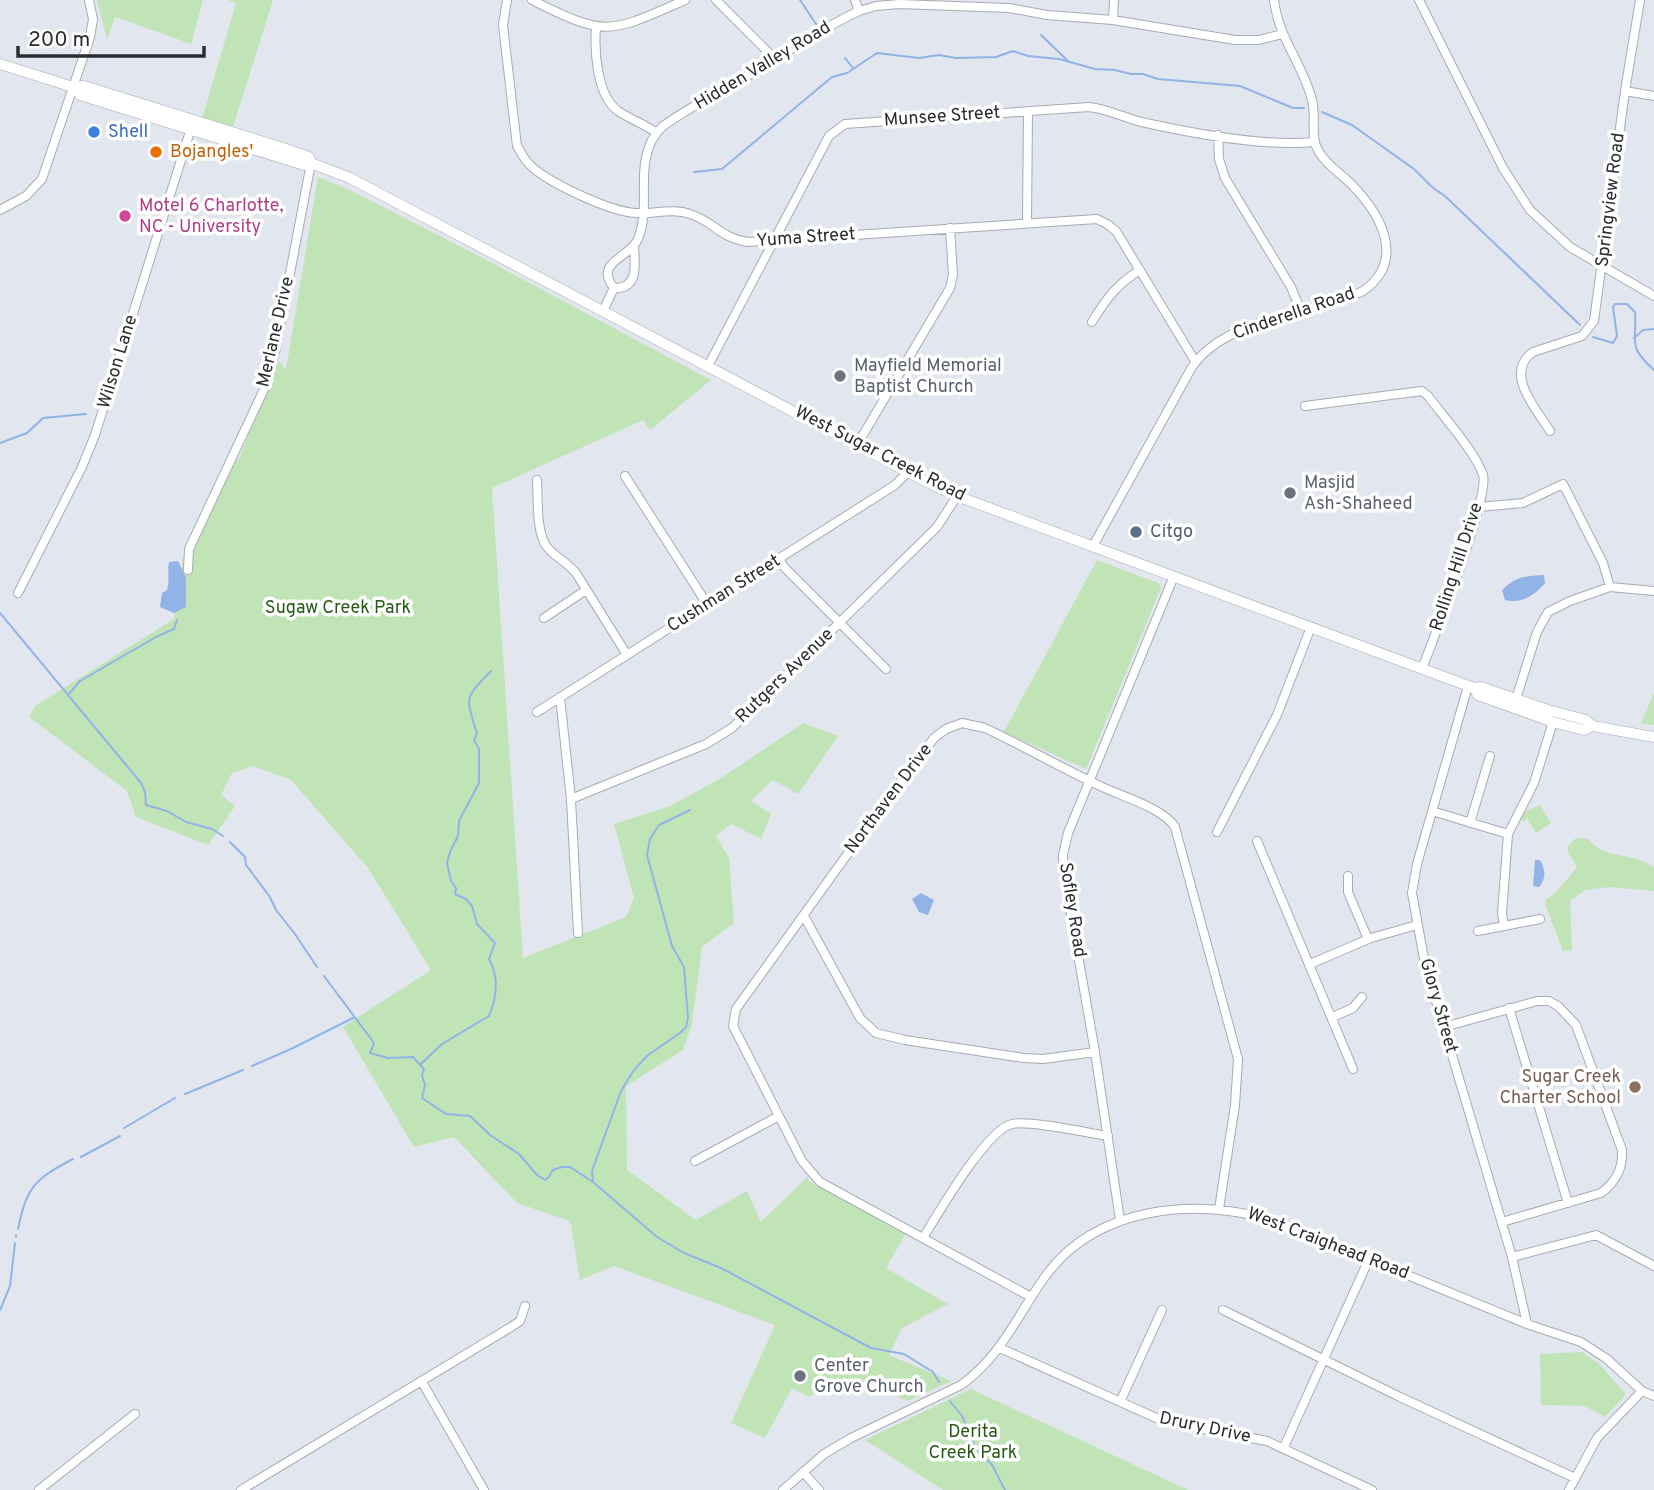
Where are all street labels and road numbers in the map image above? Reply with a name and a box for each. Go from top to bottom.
street label: Hidden Valley Road [691,16,835,116]
street label: Munsee Street [883,101,1001,133]
street label: Springview Road [1591,132,1631,268]
street label: Yuma Street [756,223,856,253]
street label: Merlane Drive [252,275,300,389]
street label: Cinderella Road [1230,282,1358,346]
street label: Wilson Lane [93,312,143,412]
street label: West Sugar Creek Road [791,401,969,507]
street label: Rolling Hill Drive [1425,500,1489,634]
street label: Cushman Street [663,550,785,638]
street label: Rutgers Avenue [731,624,839,728]
street label: Northaven Drive [840,739,938,859]
street label: Sofley Road [1053,861,1091,959]
street label: Glory Street [1414,956,1462,1056]
street label: West Craighead Road [1244,1202,1412,1286]
street label: Drury Drive [1157,1407,1253,1449]

